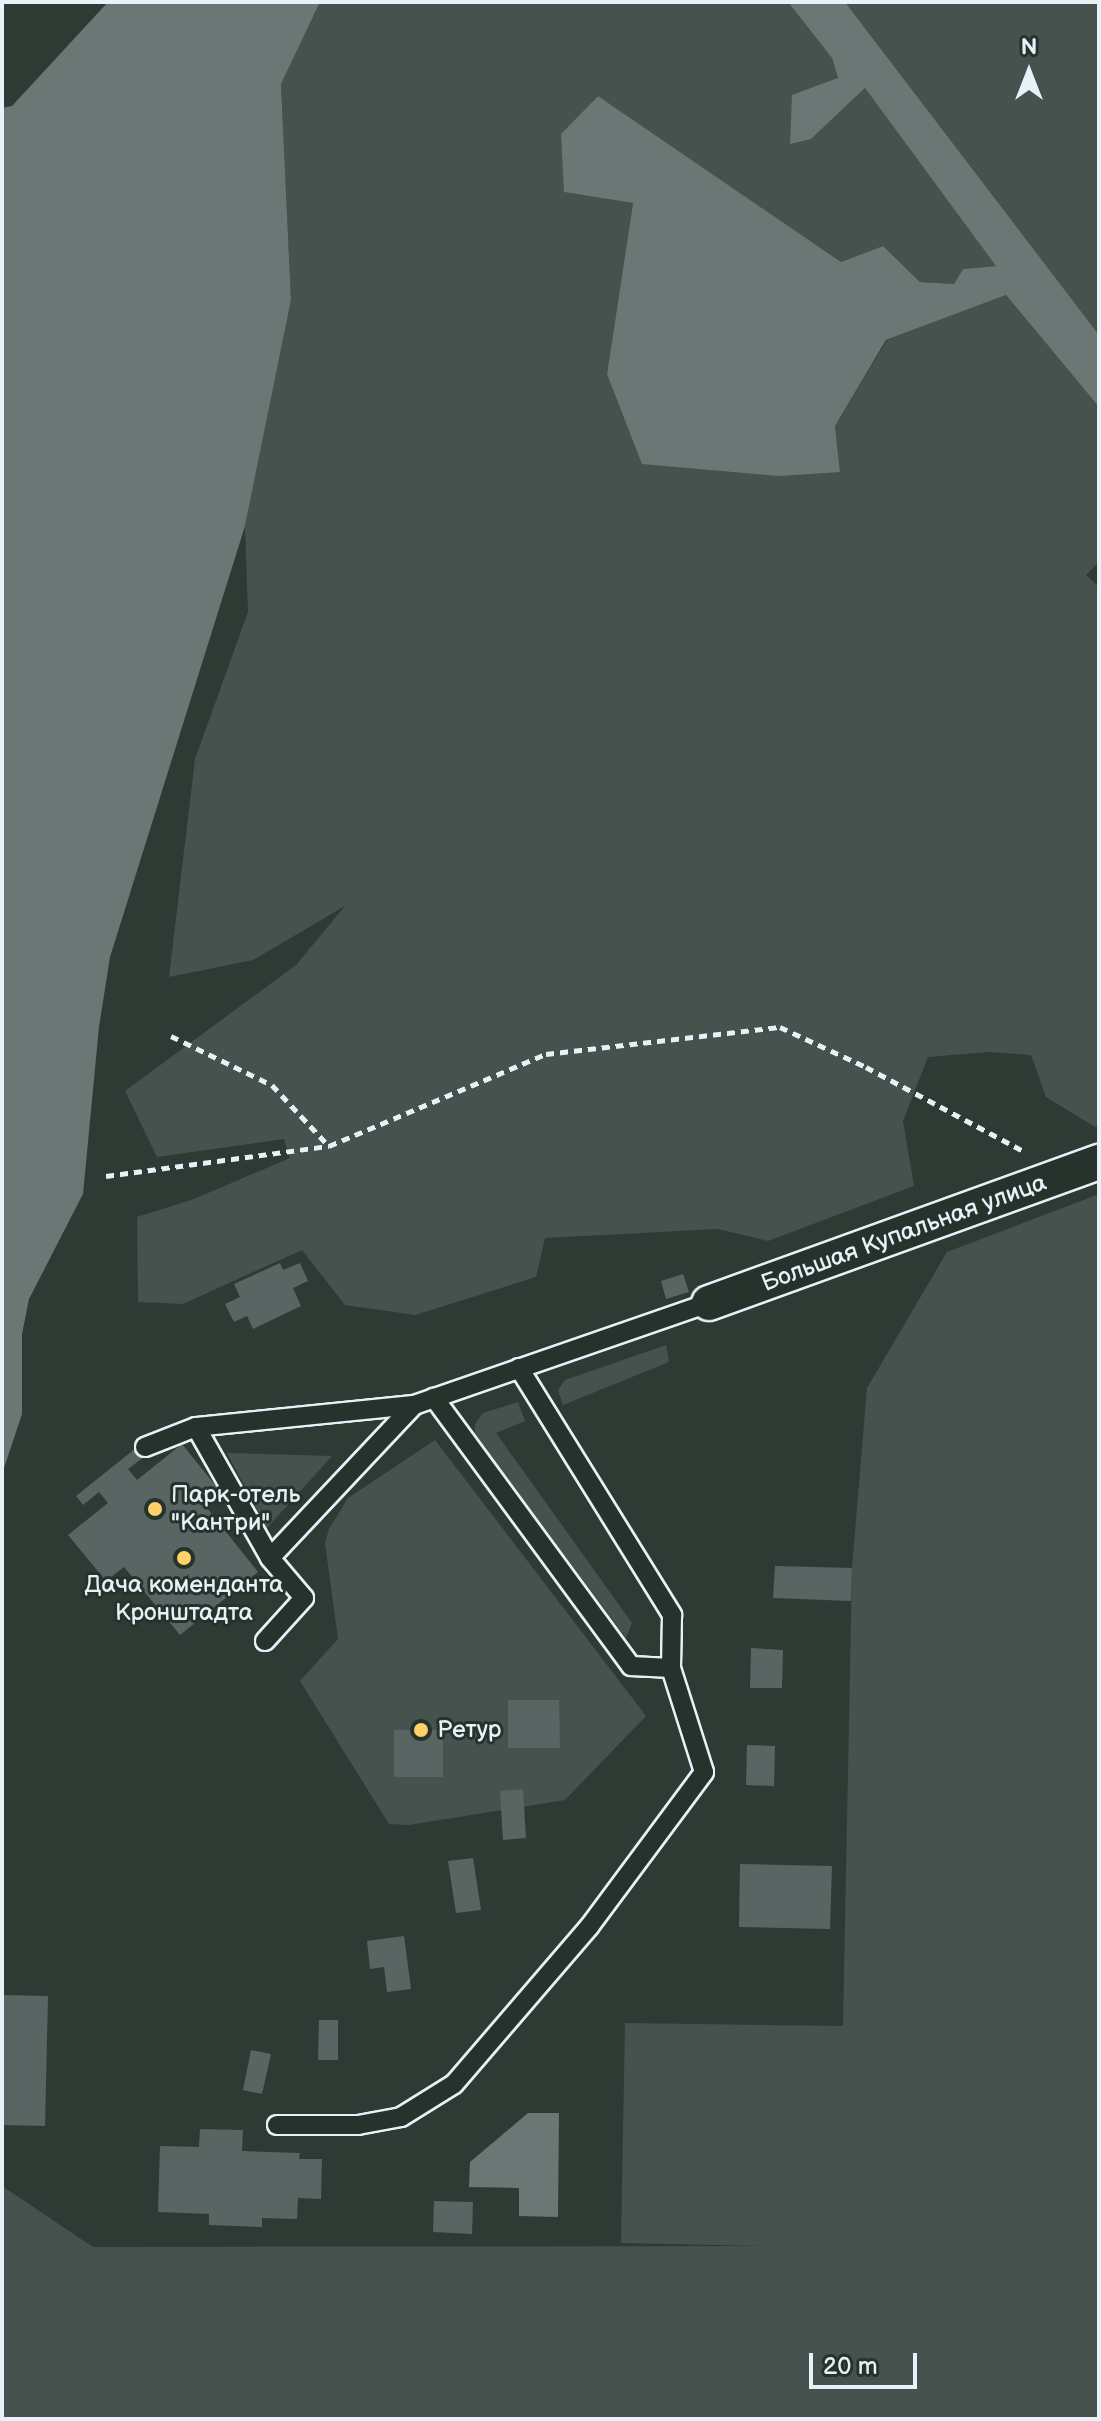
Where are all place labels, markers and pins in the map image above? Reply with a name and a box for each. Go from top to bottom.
place label: Парк-отель "Кантри" [171,1481,300,1537]
marker: Парк-отель "Кантри" [146,1500,164,1518]
marker: Дача коменданта Кронштадта [175,1549,193,1567]
place label: Дача коменданта Кронштадта [84,1571,284,1627]
place label: Ретур [437,1716,501,1744]
marker: Ретур [412,1721,430,1739]

